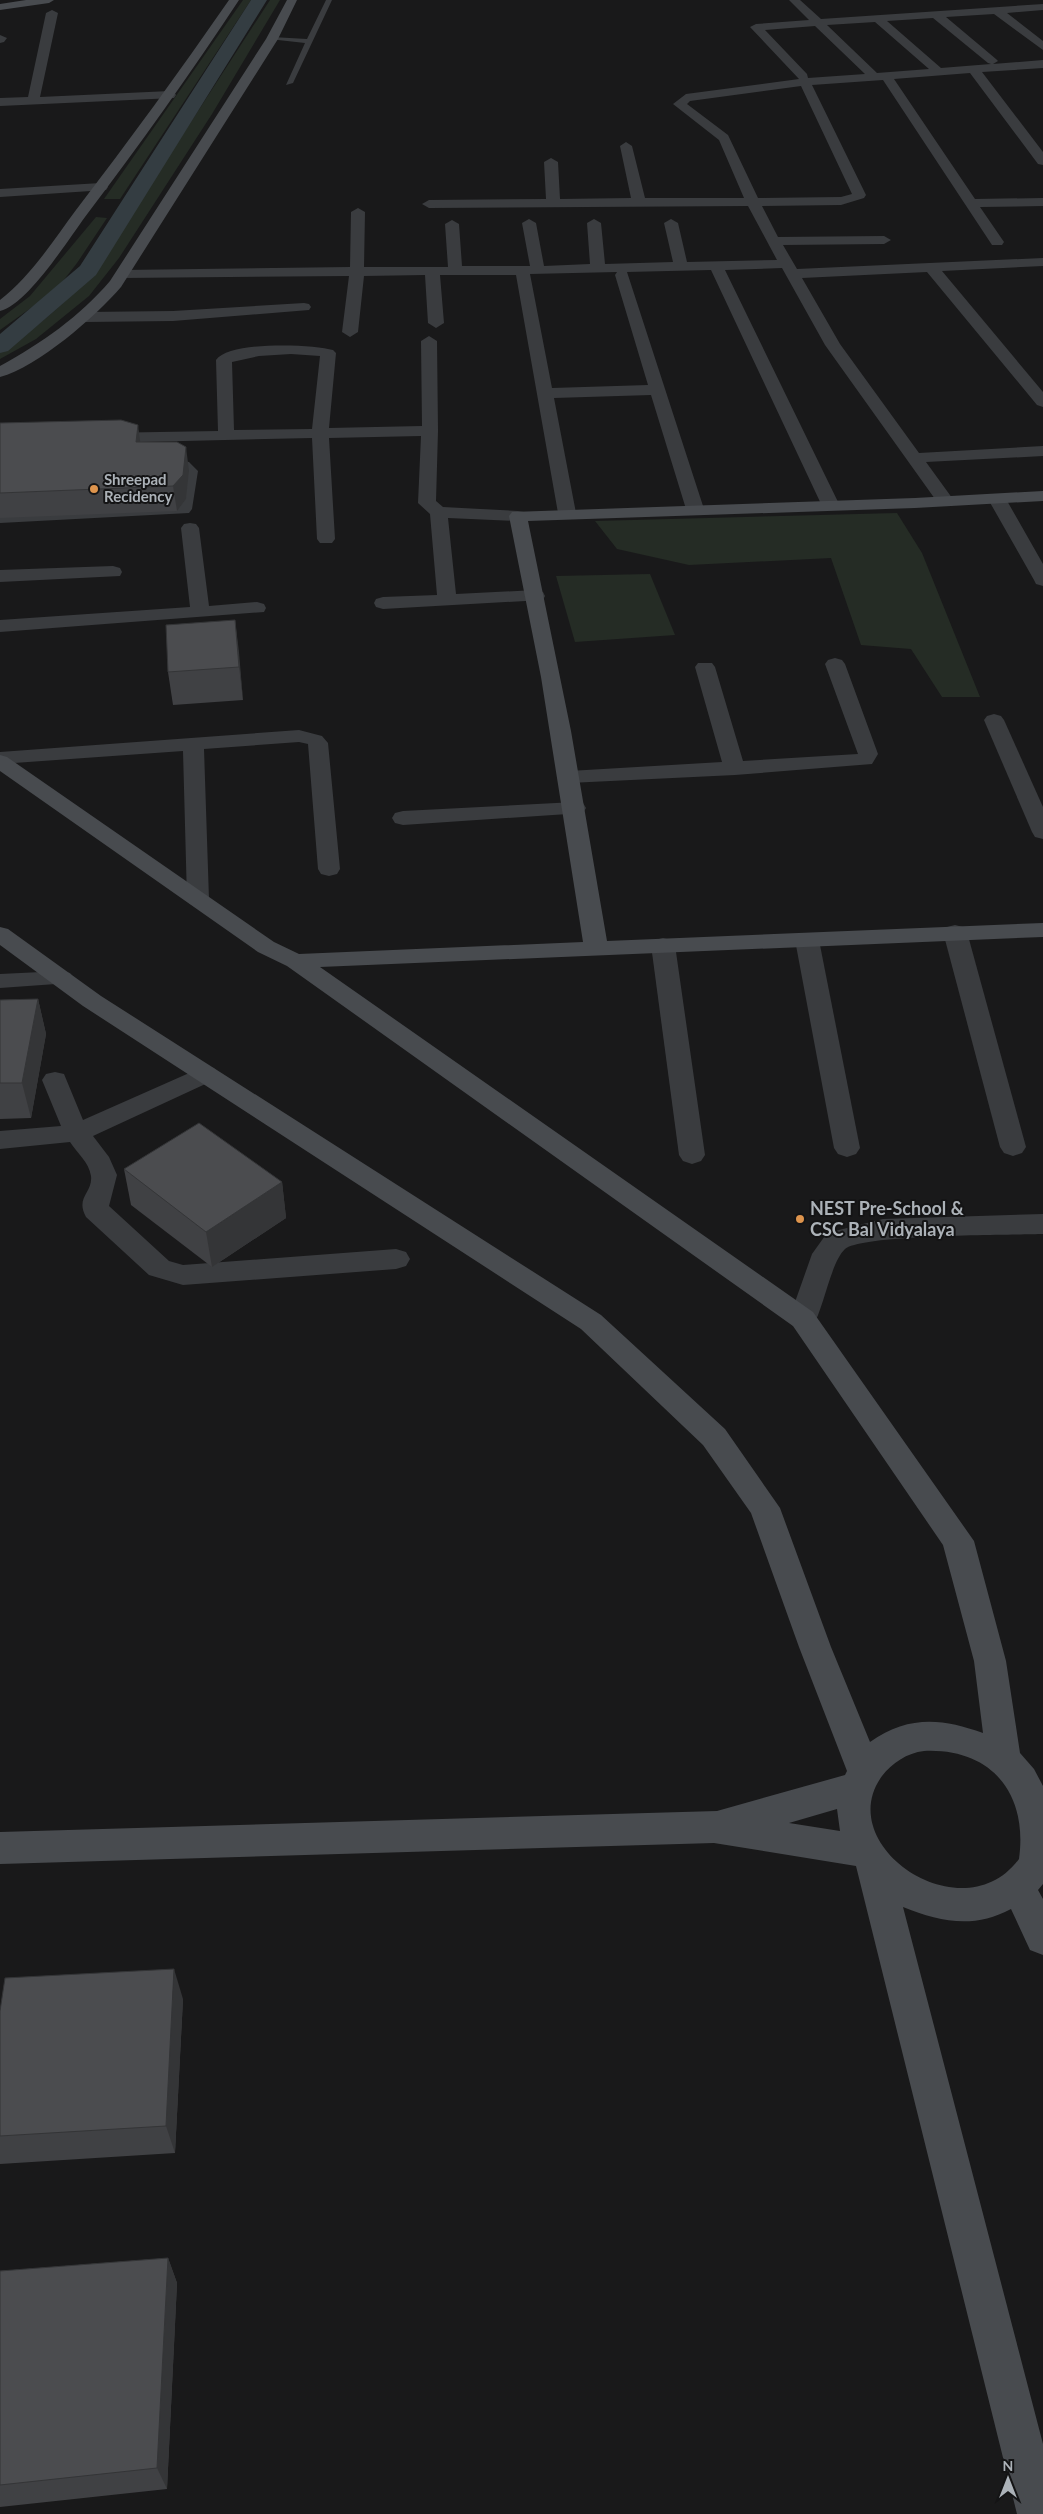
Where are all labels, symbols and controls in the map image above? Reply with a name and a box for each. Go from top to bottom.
place label: Shreepad Recidency [104,470,172,505]
marker: Shreepad Recidency [88,483,100,495]
place label: NEST Pre-School & CSC Bal Vidyalaya [810,1197,964,1240]
marker: NEST Pre-School & CSC Bal Vidyalaya [794,1213,806,1225]
north arrow [983,2454,1033,2504]
text: N [1003,2457,1013,2474]

